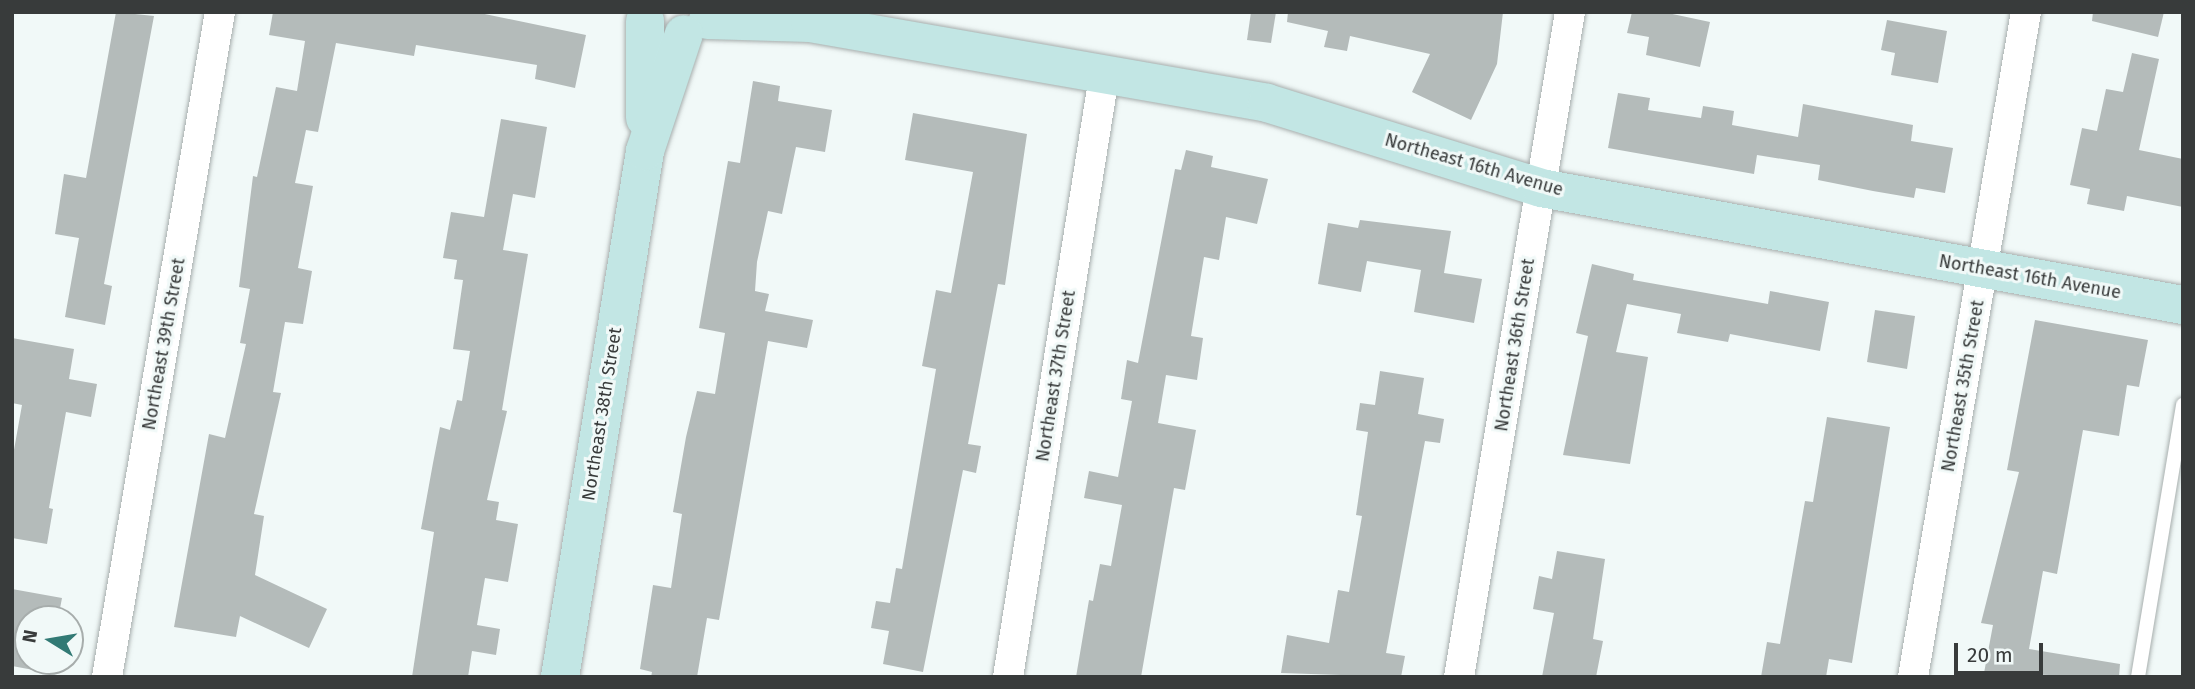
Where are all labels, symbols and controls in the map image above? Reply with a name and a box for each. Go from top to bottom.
street label: Northeast 16th Avenue [1382,129,1566,201]
street label: Northeast 16th Avenue [1937,250,2123,304]
street label: Northeast 39th Street [138,256,190,432]
street label: Northeast 36th Street [1491,257,1539,433]
street label: Northeast 37th Street [1032,289,1080,463]
street label: Northeast 35th Street [1937,298,1989,474]
street label: Northeast 38th Street [578,326,626,502]
north arrow [14,605,84,675]
text: N [17,628,42,645]
scale bar [1957,630,2046,674]
text: 20 m [1967,642,2013,668]

